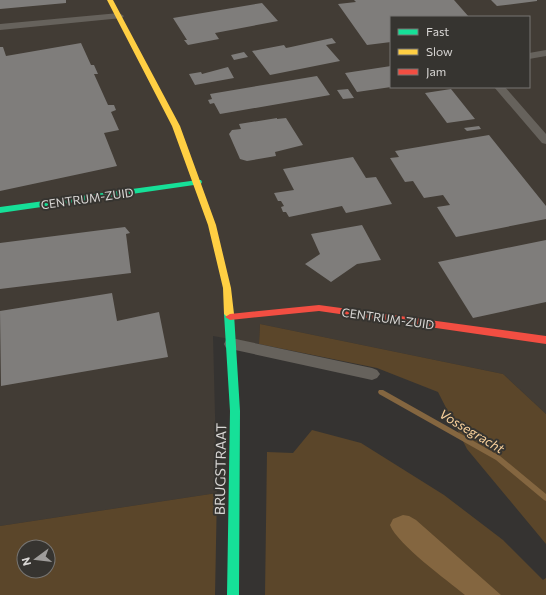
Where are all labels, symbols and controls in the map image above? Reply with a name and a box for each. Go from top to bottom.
legend [390,16,530,88]
text: Fast [426,24,449,38]
text: Slow [426,44,453,58]
text: Jam [426,64,446,79]
street label: CENTRUM-ZUID [40,185,134,211]
street label: CENTRUM-ZUID [341,305,435,331]
water label: Vossegracht [437,405,508,457]
street label: BRUGSTRAAT [211,423,229,515]
north arrow [16,539,56,579]
text: N [19,556,33,567]

